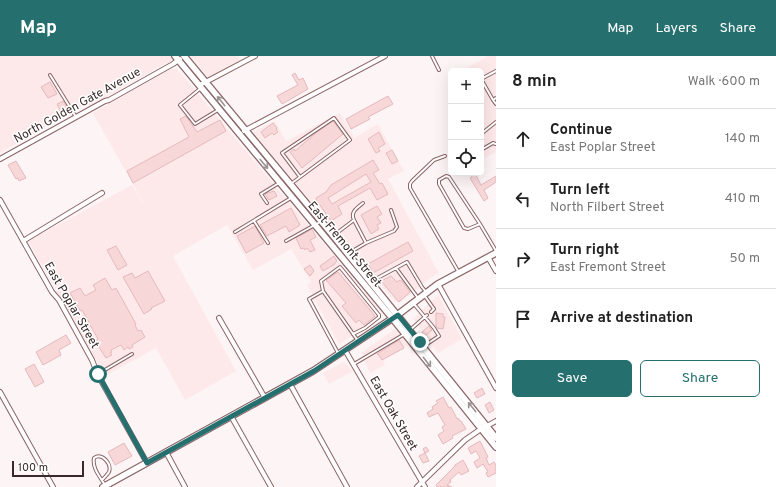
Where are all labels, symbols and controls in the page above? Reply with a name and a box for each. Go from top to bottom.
text: Map [20,16,57,40]
text: Map [607,20,633,37]
text: Layers [655,20,697,37]
text: Share [719,20,756,37]
street label: North Golden Gate Avenue [11,64,144,147]
map controls [448,68,484,176]
button: + [448,68,484,104]
text: 8 min [512,71,557,93]
text: Walk · 600 m [688,74,760,90]
one-way arrow [216,95,225,106]
button: − [448,104,484,140]
text: Continue [550,121,612,140]
icon: ahead [512,128,534,150]
text: 140 m [725,131,760,147]
button: locate [448,140,484,176]
text: East Poplar Street [550,140,656,156]
one-way arrow [260,158,269,169]
text: Turn left [550,181,610,200]
icon: left [512,188,534,210]
text: 410 m [725,191,760,207]
street label: East Fremont Street [304,198,385,291]
text: North Filbert Street [550,200,664,216]
text: Turn right [550,241,619,260]
icon: right [512,248,534,270]
text: 50 m [730,251,760,267]
street label: East Poplar Street [40,259,102,352]
text: East Fremont Street [550,260,666,276]
icon: arrive [512,308,534,330]
text: Arrive at destination [550,309,693,328]
route end [411,333,429,351]
one-way arrow [422,356,431,367]
button: Save [512,360,632,397]
button: Share [640,360,760,397]
route start [89,365,107,383]
street label: East Oak Street [365,373,421,454]
one-way arrow [468,402,477,413]
scale bar [12,459,84,478]
text: 100 m [18,461,48,475]

